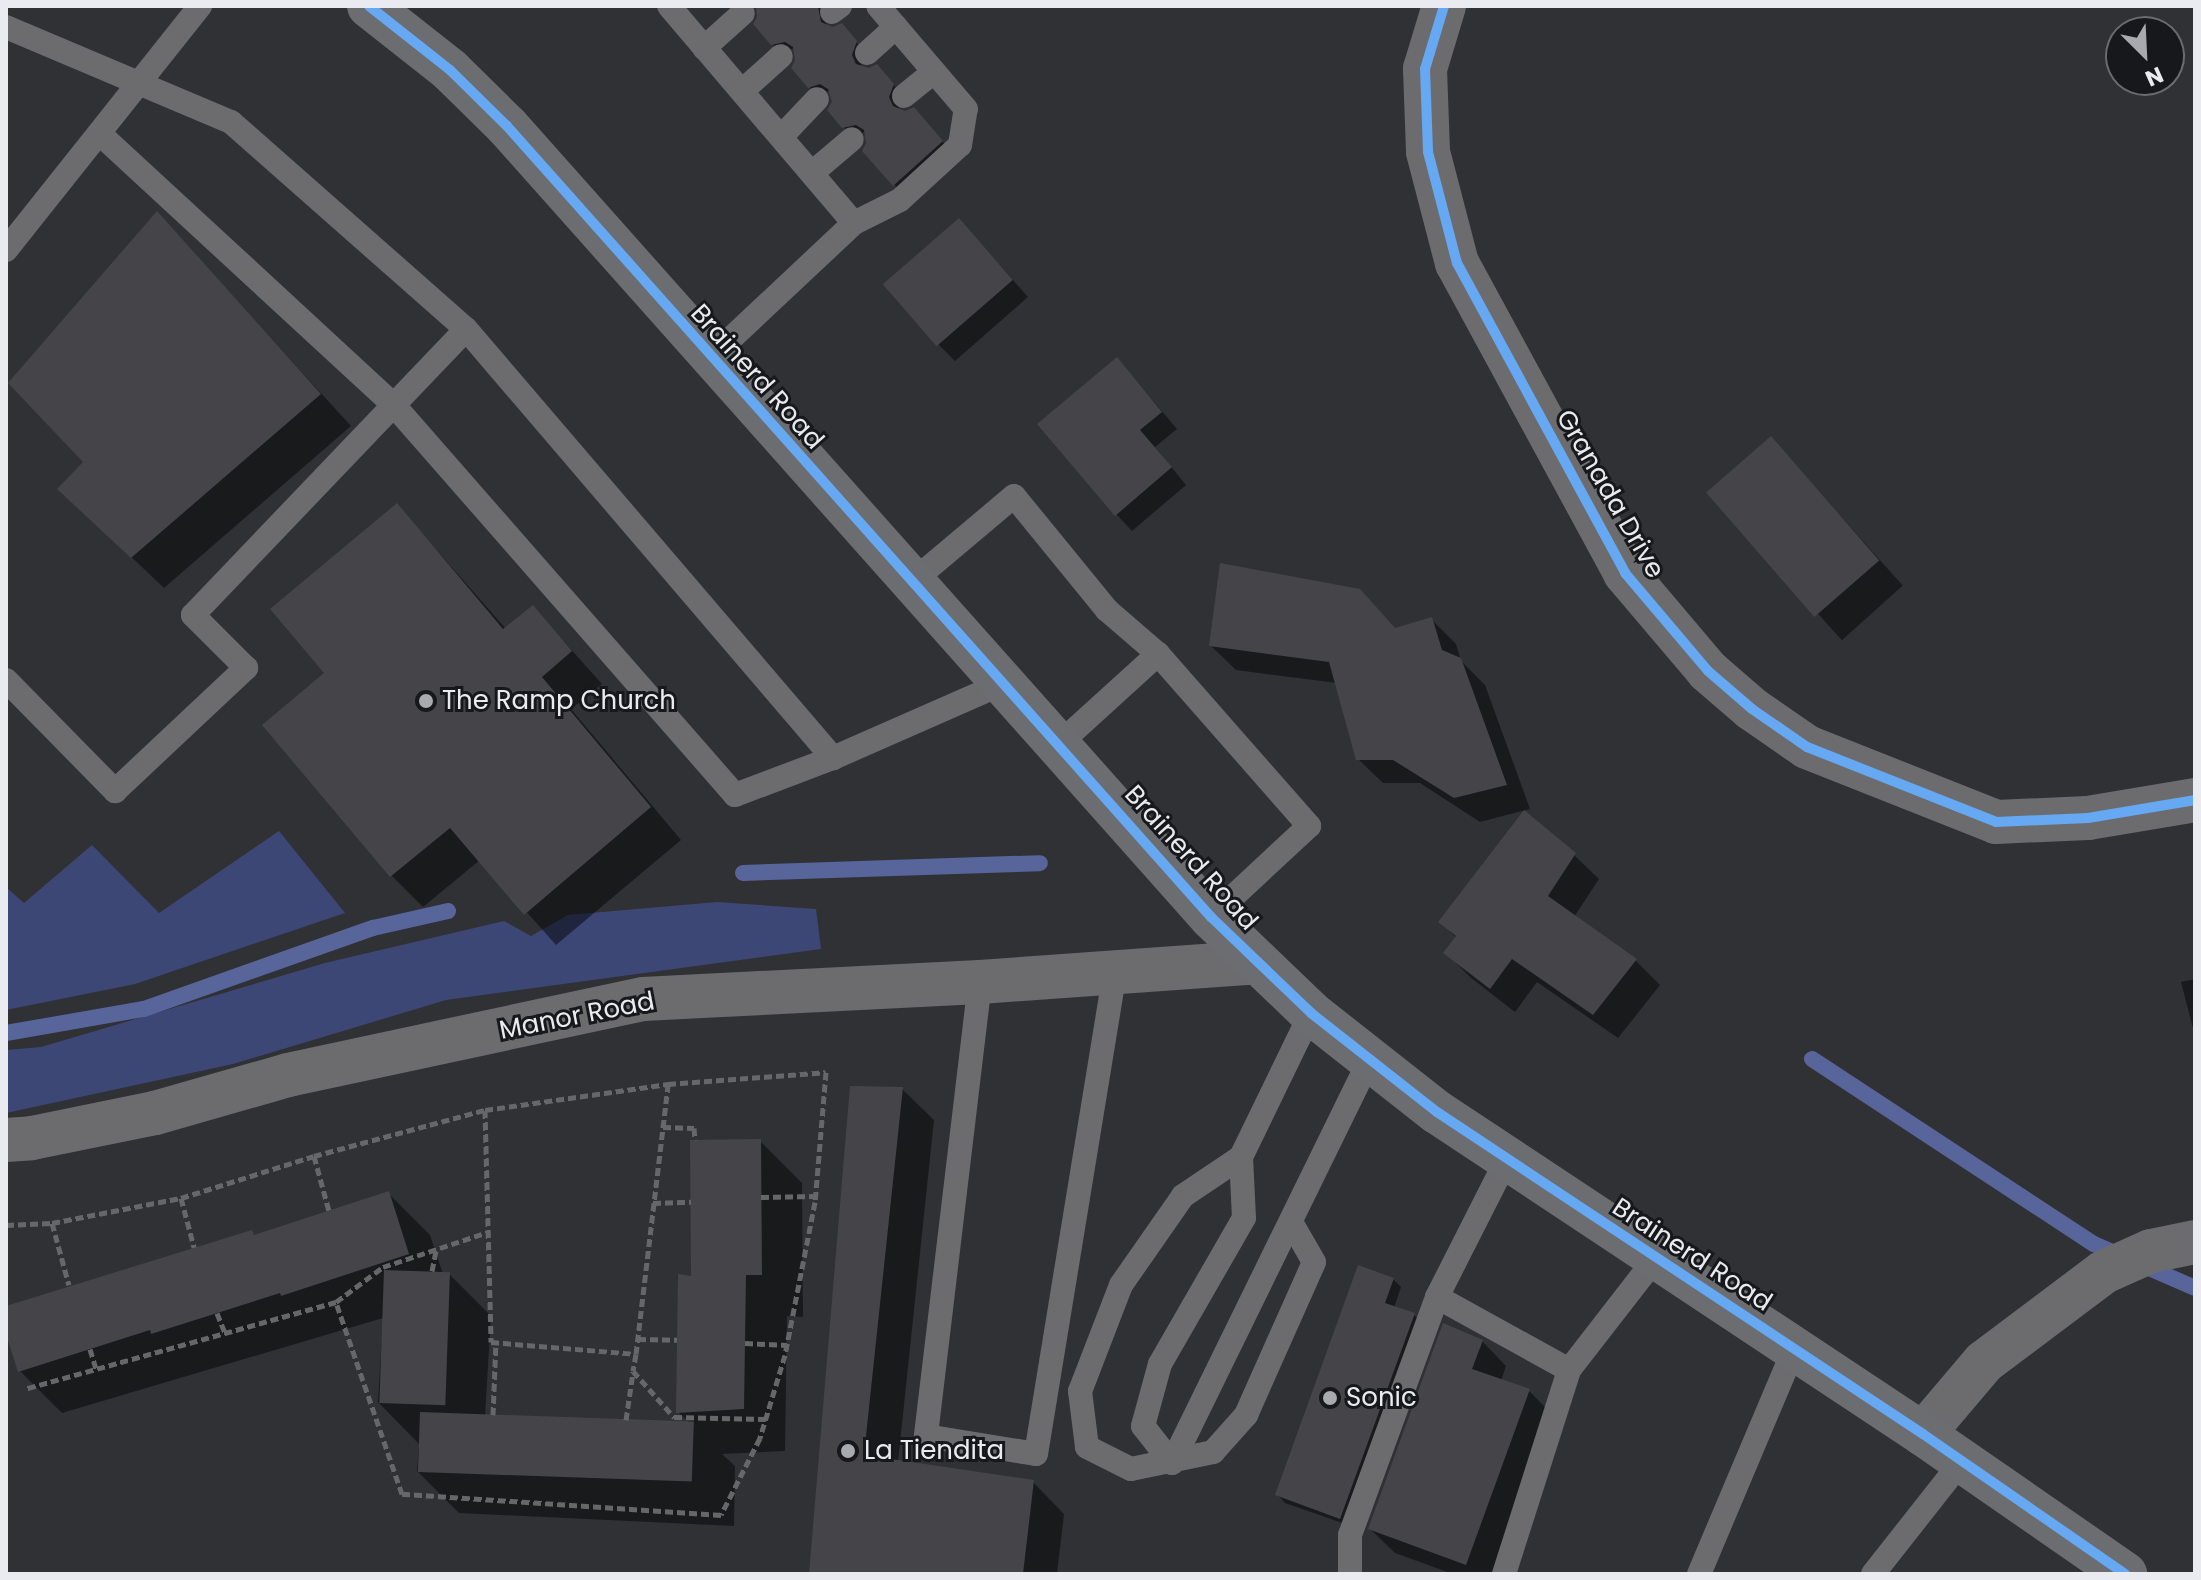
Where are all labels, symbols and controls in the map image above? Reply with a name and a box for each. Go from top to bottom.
north arrow [2105,16,2185,96]
text: N [2140,59,2168,94]
street label: Brainerd Road [684,298,830,456]
street label: Granada Drive [1549,404,1671,584]
place label: The Ramp Church [442,685,676,717]
marker: The Ramp Church [417,692,435,710]
street label: Brainerd Road [1118,779,1264,937]
street label: Manor Road [497,986,657,1046]
street label: Brainerd Road [1606,1192,1778,1318]
place label: Sonic [1346,1382,1417,1414]
marker: Sonic [1321,1389,1339,1407]
place label: La Tiendita [864,1435,1004,1467]
marker: La Tiendita [839,1442,857,1460]

